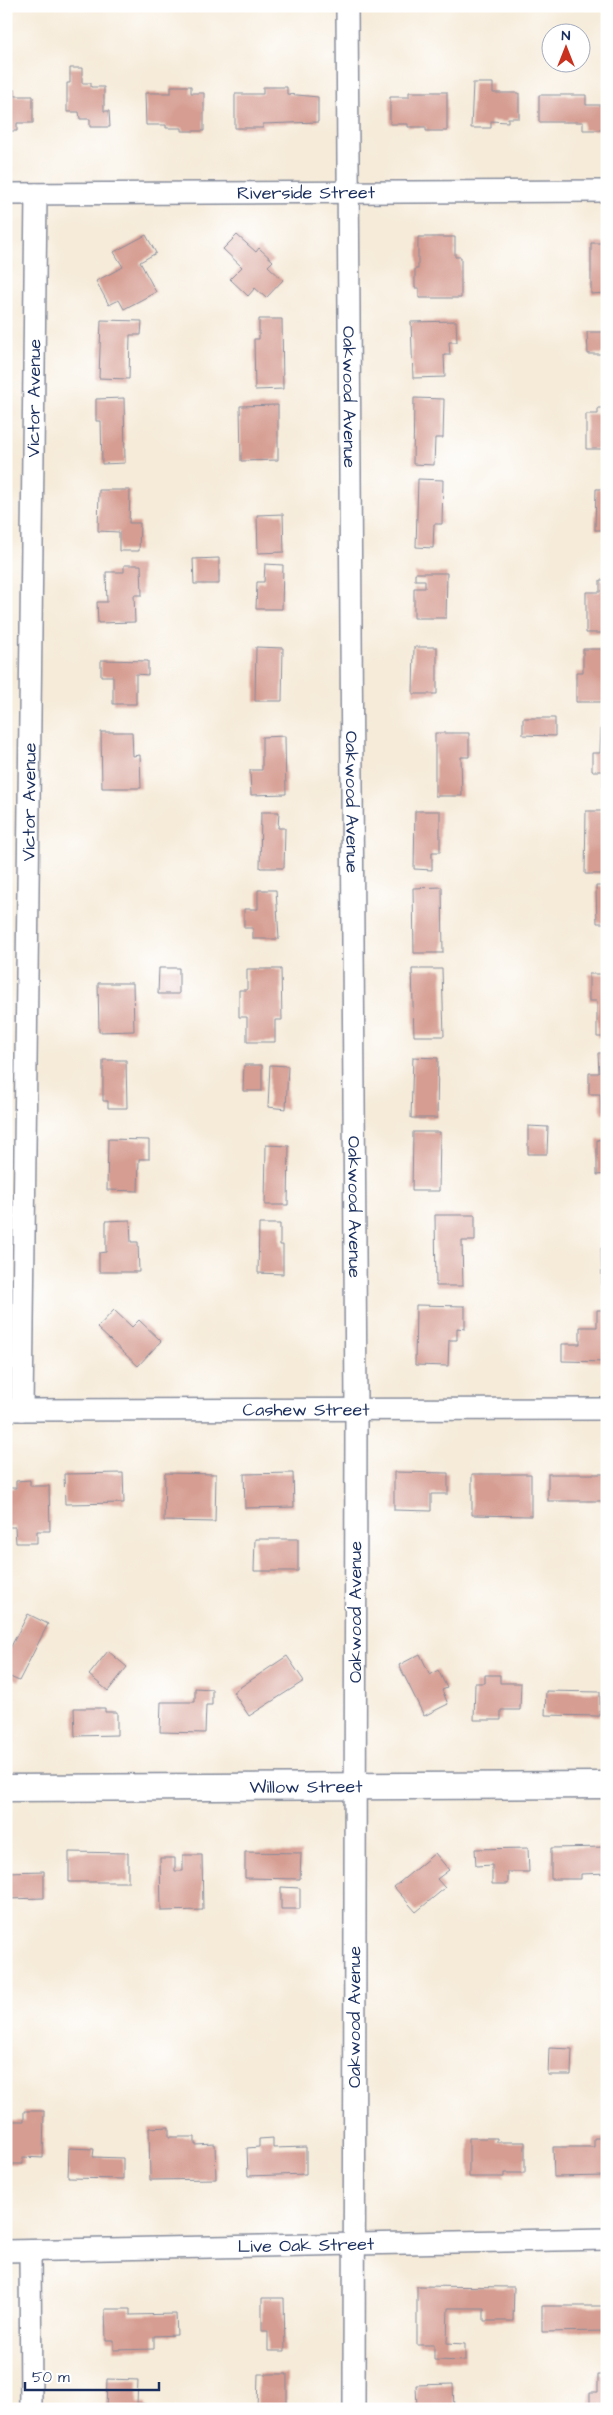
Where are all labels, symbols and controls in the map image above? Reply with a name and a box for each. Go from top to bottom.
north arrow [540,22,590,72]
text: N [562,26,571,46]
street label: Riverside Street [237,180,376,206]
street label: Oakwood Avenue [336,326,362,468]
street label: Victor Avenue [21,338,47,457]
street label: Oakwood Avenue [339,731,365,873]
street label: Victor Avenue [16,742,43,861]
street label: Oakwood Avenue [341,1136,367,1278]
street label: Cashew Street [242,1397,370,1423]
street label: Oakwood Avenue [343,1541,368,1683]
street label: Willow Street [250,1774,363,1800]
street label: Oakwood Avenue [342,1946,367,2088]
street label: Live Oak Street [237,2232,375,2259]
scale bar [25,2360,159,2392]
text: 50 m [32,2367,70,2388]

